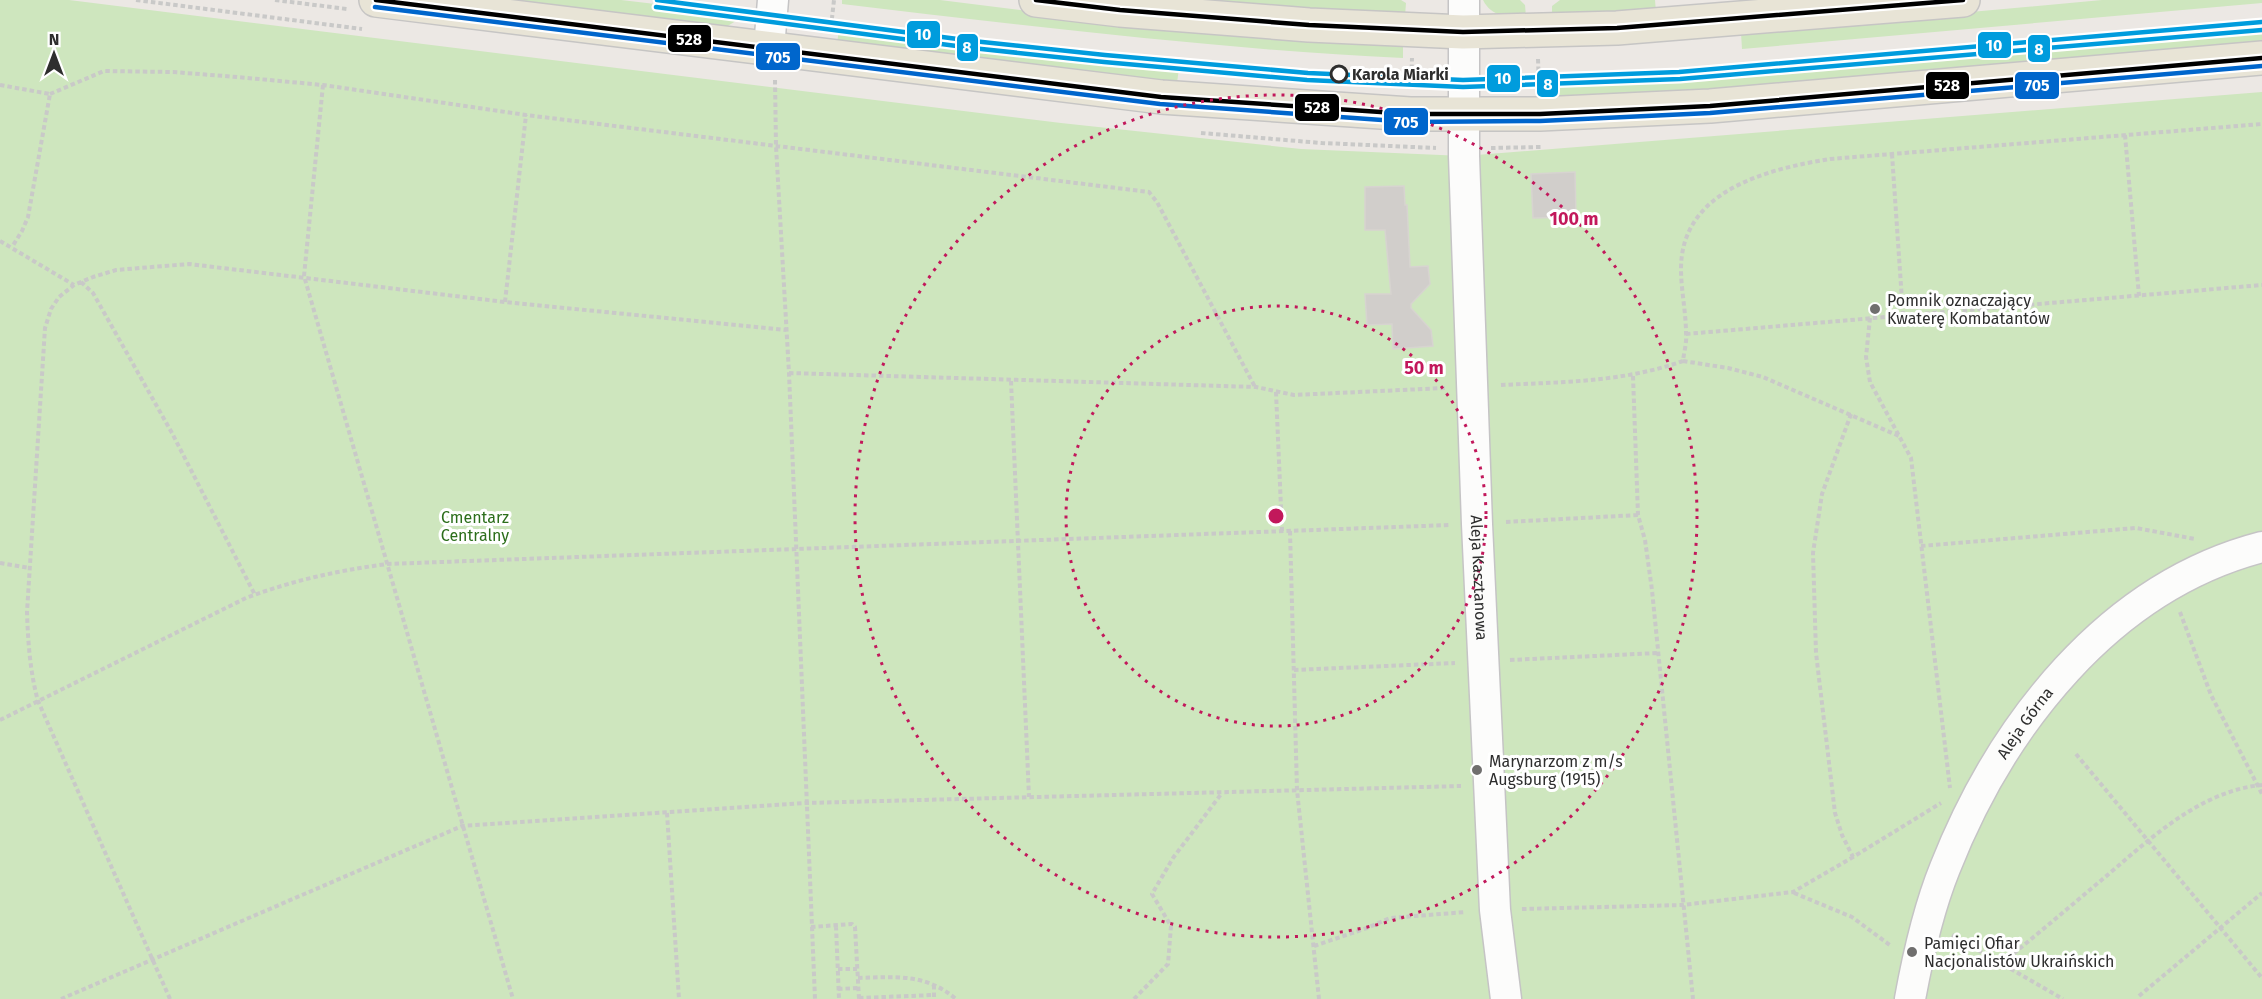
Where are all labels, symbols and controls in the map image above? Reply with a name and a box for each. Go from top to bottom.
line badge: 10 [906,20,941,49]
north arrow [24,24,84,84]
line badge: 528 [667,24,712,53]
text: 10 [915,25,931,44]
text: N [49,30,59,49]
text: 528 [676,30,702,49]
line badge: 10 [1977,31,2012,59]
line badge: 8 [956,33,979,62]
line badge: 8 [2027,34,2051,63]
text: 10 [1986,36,2002,55]
text: 8 [962,38,972,57]
text: 8 [2034,40,2044,59]
line badge: 705 [755,42,801,71]
text: 705 [765,48,791,67]
line badge: 10 [1486,64,1521,93]
marker: Karola Miarki [1330,65,1348,83]
place label: Karola Miarki [1352,65,1449,84]
text: 10 [1495,69,1511,88]
line badge: 8 [1536,69,1559,98]
line badge: 528 [1925,71,1970,100]
line badge: 705 [2014,71,2060,100]
text: 8 [1543,75,1553,94]
text: 528 [1934,76,1960,95]
text: 705 [2024,76,2050,95]
line badge: 528 [1294,93,1340,122]
text: 528 [1304,98,1330,117]
line badge: 705 [1383,107,1429,136]
text: 705 [1393,113,1419,132]
text: 100 m [1550,208,1598,230]
place label: Pomnik oznaczający Kwaterę Kombatantów [1887,291,2050,328]
marker: Pomnik oznaczający Kwaterę Kombatantów [1868,302,1882,316]
text: 50 m [1404,357,1444,379]
centre of rings [1266,506,1286,526]
park label: Cmentarz Centralny [441,508,509,545]
street label: Aleja Kasztanowa [1467,515,1491,641]
street label: Aleja Górna [1993,683,2057,762]
place label: Marynarzom z m/s Augsburg (1915) [1489,752,1623,789]
marker: Marynarzom z m/s Augsburg (1915) [1470,763,1484,777]
place label: Pamięci Ofiar Nacjonalistów Ukraińskich [1924,934,2114,971]
marker: Pamięci Ofiar Nacjonalistów Ukraińskich [1905,945,1919,959]

